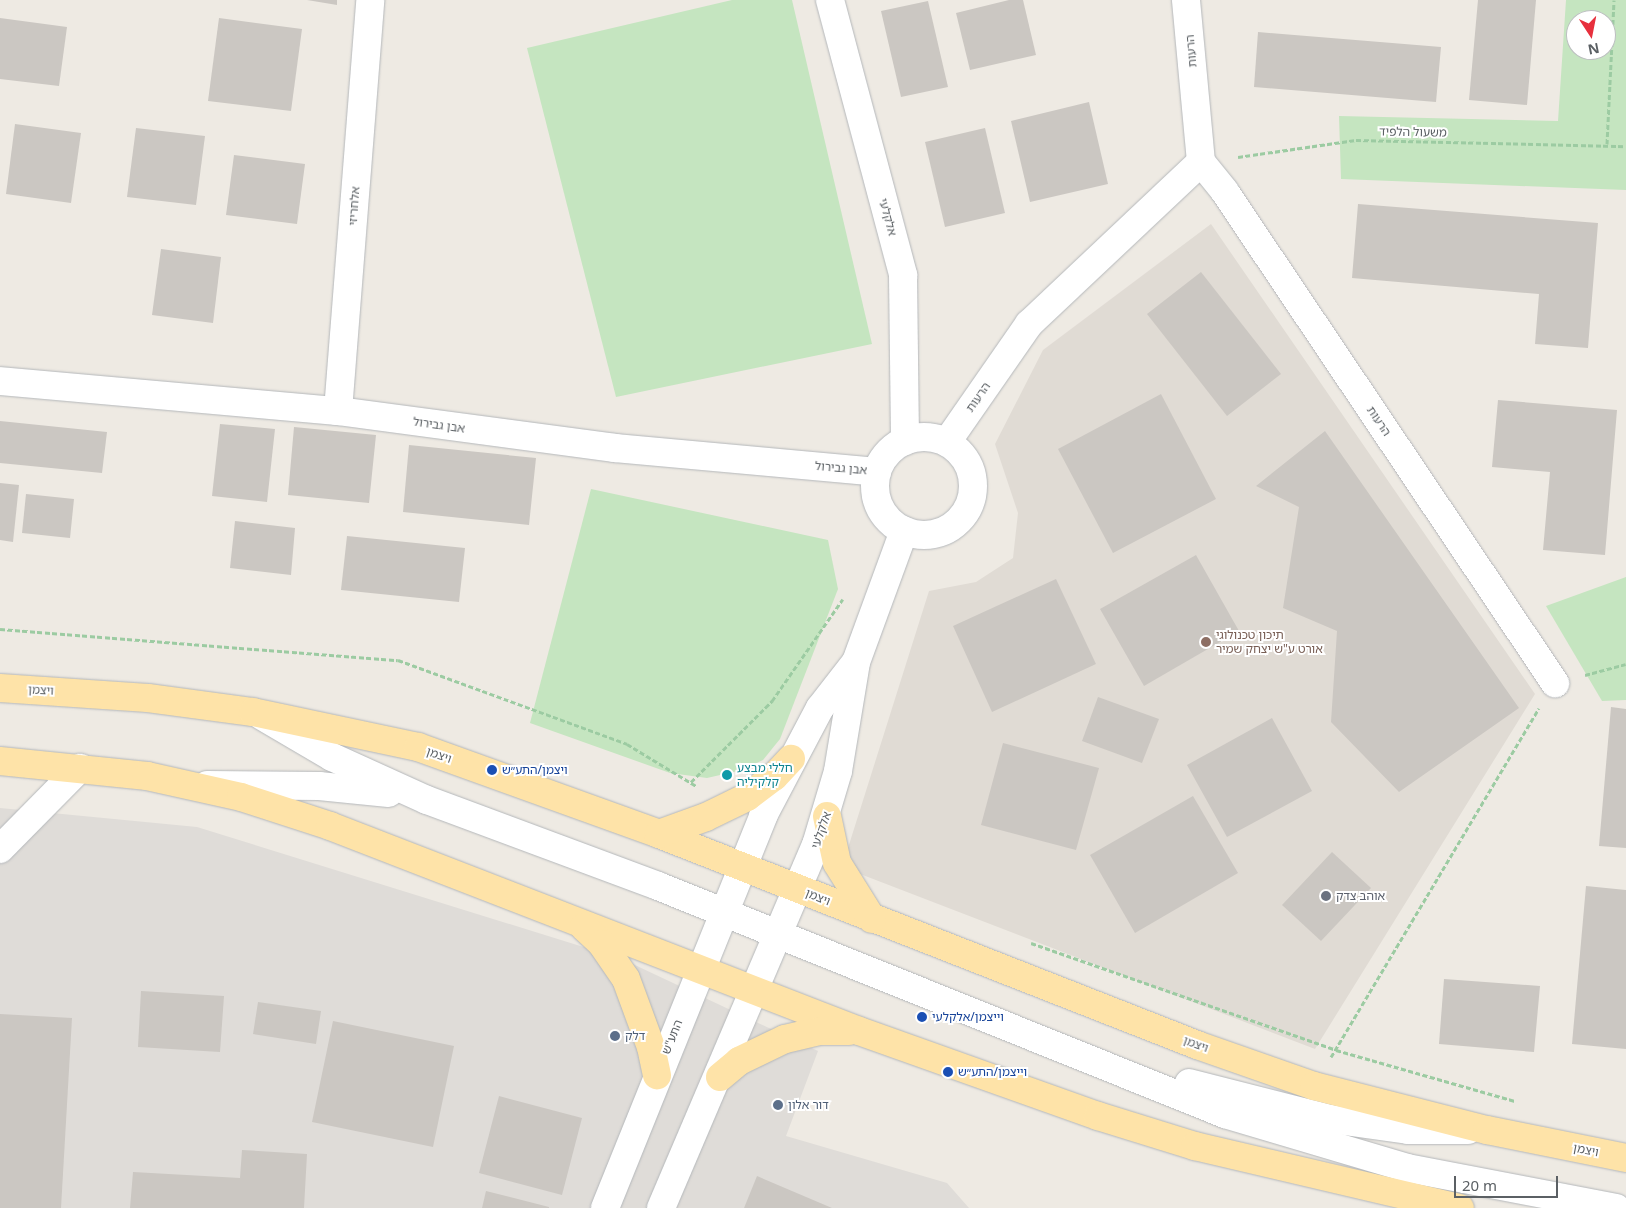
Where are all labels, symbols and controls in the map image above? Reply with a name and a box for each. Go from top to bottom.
north arrow [1566,10,1616,60]
street label: הרעות [1182,34,1200,68]
text: N [1586,39,1601,60]
street label: משעול הלפיד [1379,124,1447,140]
street label: אלחריזי [345,186,363,226]
street label: אלקלעי [876,197,900,237]
street label: הרעות [963,379,993,415]
street label: הרעות [1364,403,1394,439]
street label: אבן גבירול [412,414,466,436]
street label: אבן גבירול [814,459,868,477]
place label: תיכון טכנולוגי אורט ע"ש יצחק שמיר [1216,628,1323,656]
marker: תיכון טכנולוגי אורט ע"ש יצחק שמיר [1200,636,1212,648]
street label: ויצמן [28,682,54,698]
street label: ויצמן [425,744,453,766]
place label: חללי מבצע קלקיליה [737,761,793,789]
place label: ויצמן/התע״ש [502,763,568,777]
marker: ויצמן/התע״ש [486,764,498,776]
marker: חללי מבצע קלקיליה [721,769,733,781]
street label: אלקלעי [808,810,834,850]
street label: ויצמן [803,886,833,908]
place label: אוהב צדק [1336,889,1385,903]
marker: אוהב צדק [1320,890,1332,902]
place label: וייצמן/אלקלעי [932,1010,1004,1024]
marker: וייצמן/אלקלעי [916,1011,928,1023]
street label: התע"ש [659,1018,685,1056]
place label: דלק [625,1029,645,1043]
marker: דלק [609,1030,621,1042]
street label: ויצמן [1181,1033,1211,1055]
place label: וייצמן/התע״ש [958,1065,1027,1079]
marker: וייצמן/התע״ש [942,1066,954,1078]
place label: דור אלון [788,1098,829,1112]
marker: דור אלון [772,1099,784,1111]
street label: ויצמן [1572,1140,1600,1160]
scale bar [1456,1166,1560,1198]
text: 20 m [1462,1175,1497,1195]

